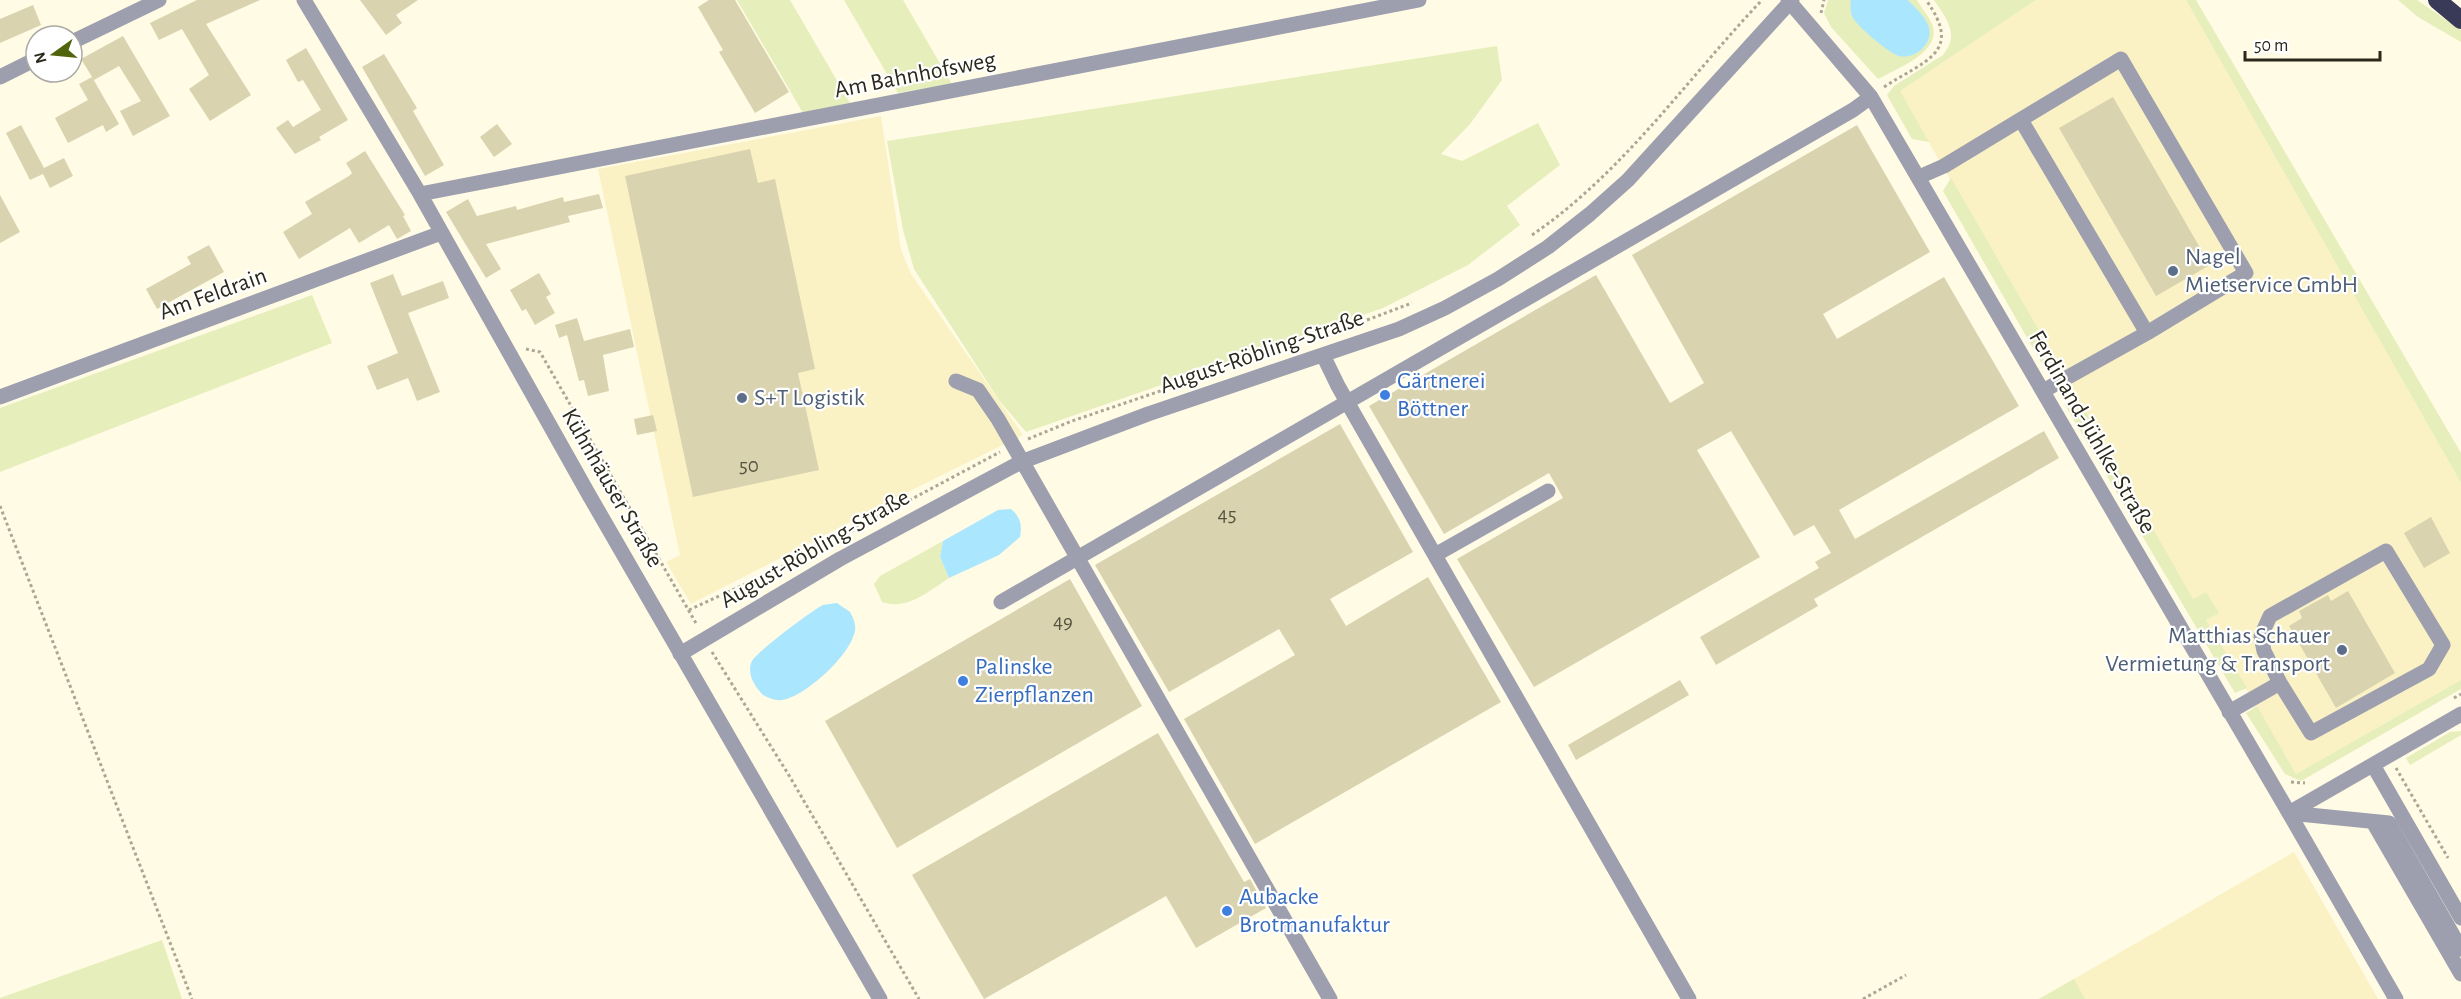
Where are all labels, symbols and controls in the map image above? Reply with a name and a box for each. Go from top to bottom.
north arrow [24,24,84,84]
scale bar [2245,24,2380,62]
text: 50 m [2254,37,2288,55]
street label: Am Bahnhofsweg [832,48,998,102]
text: N [31,50,50,65]
place label: Nagel Mietservice GmbH [2185,245,2358,297]
street label: Am Feldrain [156,263,270,325]
marker: Nagel Mietservice GmbH [2166,264,2180,278]
street label: August-Röbling-Straße [1157,306,1367,398]
street label: Ferdinand-Jühlke-Straße [2024,326,2160,538]
place label: Gärtnerei Böttner [1397,369,1485,421]
place label: S+T Logistik [754,386,865,410]
marker: Gärtnerei Böttner [1378,388,1392,402]
marker: S+T Logistik [735,391,749,405]
street label: Kühnhäuser Straße [557,404,667,572]
house number: 50 [739,455,759,476]
street label: August-Röbling-Straße [716,485,914,613]
house number: 45 [1218,504,1236,525]
house number: 49 [1053,611,1073,632]
place label: Matthias Schauer Vermietung & Transport [2105,624,2330,676]
marker: Matthias Schauer Vermietung & Transport [2335,643,2349,657]
place label: Palinske Zierpflanzen [975,655,1094,707]
marker: Palinske Zierpflanzen [956,674,970,688]
place label: Aubacke Brotmanufaktur [1239,885,1390,937]
marker: Aubacke Brotmanufaktur [1220,904,1234,918]

